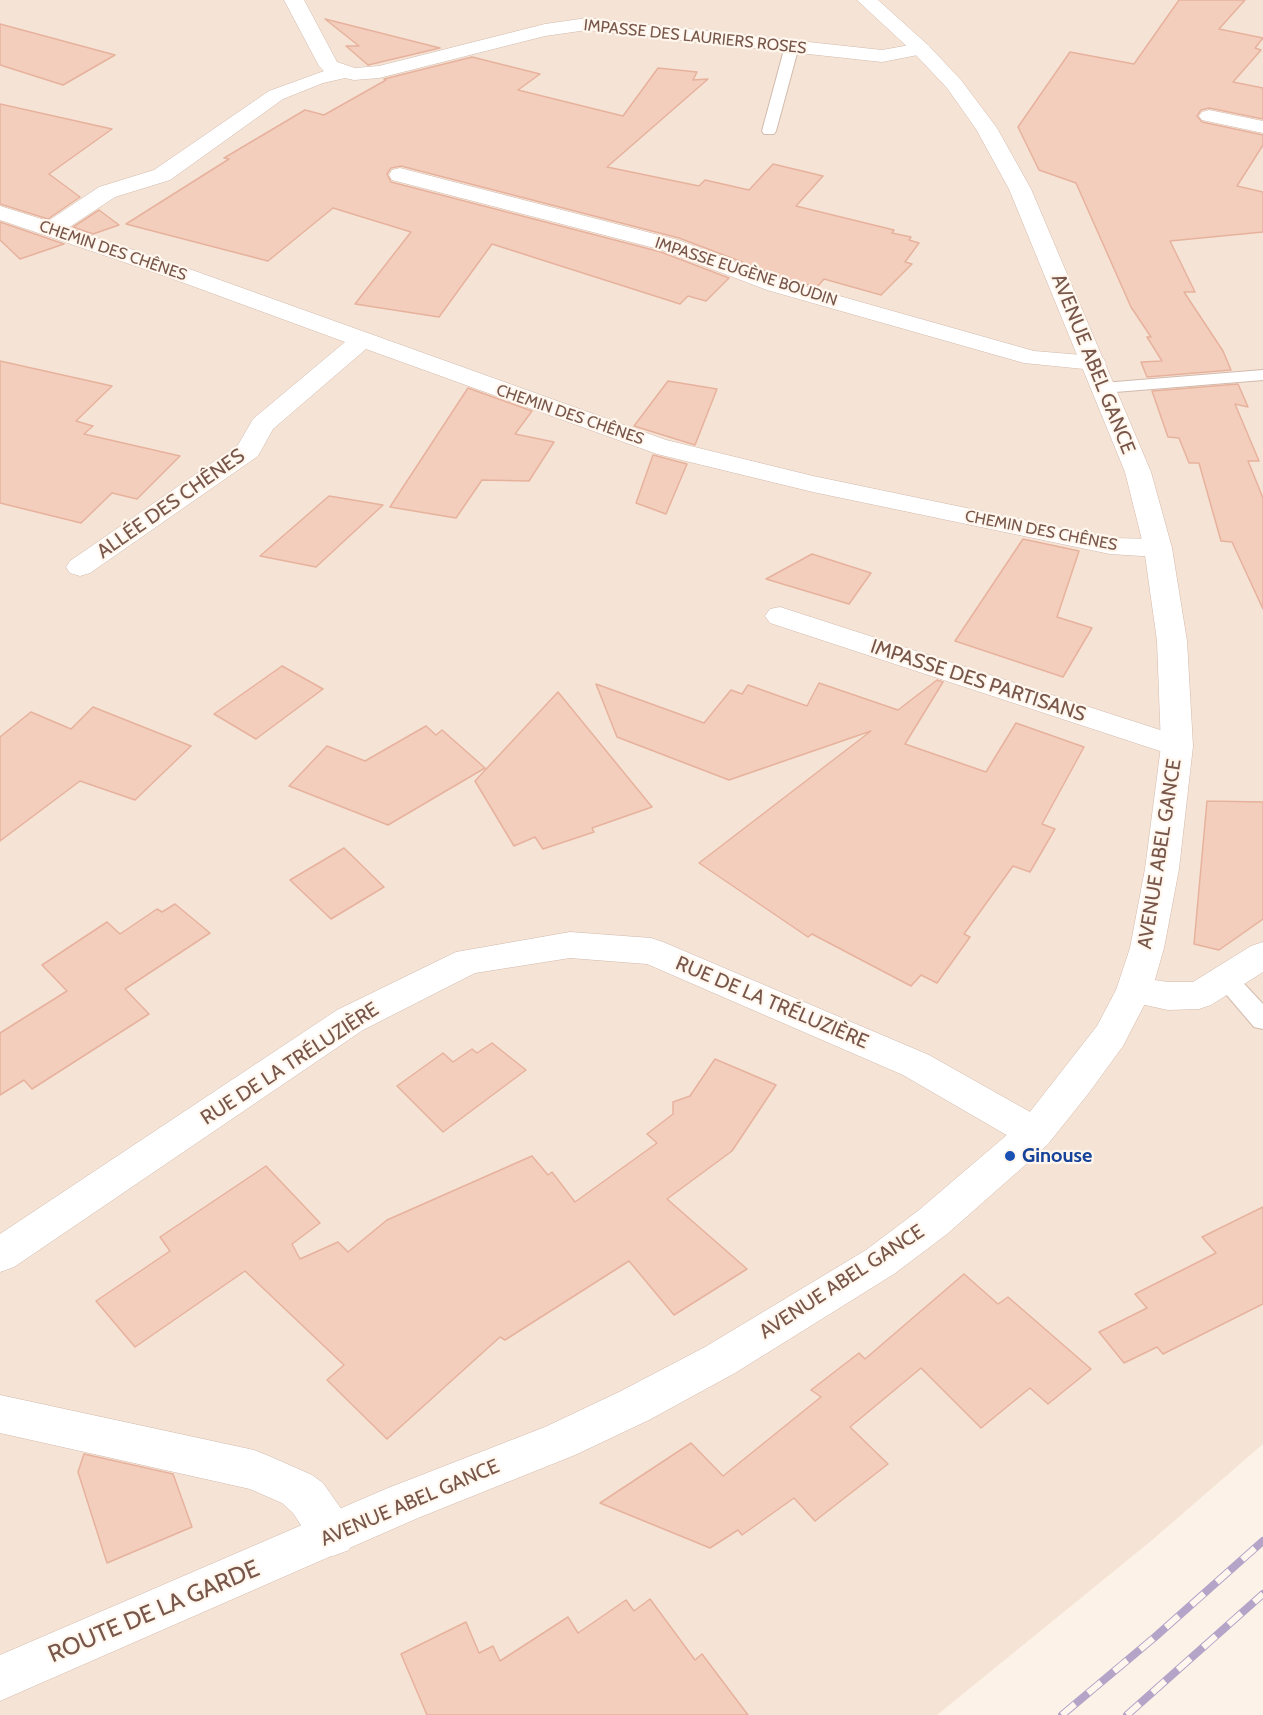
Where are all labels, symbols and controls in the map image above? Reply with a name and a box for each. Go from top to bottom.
street label: IMPASSE DES LAURIERS ROSES [583,16,807,58]
street label: CHEMIN DES CHÊNES [37,217,189,285]
street label: IMPASSE EUGÈNE BOUDIN [652,233,840,311]
street label: AVENUE ABEL GANCE [1046,271,1140,457]
street label: CHEMIN DES CHÊNES [494,381,646,449]
street label: ALLÉE DES CHÊNES [92,444,250,564]
street label: CHEMIN DES CHÊNES [963,507,1119,555]
street label: IMPASSE DES PARTISANS [867,635,1089,727]
street label: AVENUE ABEL GANCE [1133,757,1187,951]
street label: RUE DE LA TRÉLUZIÈRE [672,951,872,1055]
street label: RUE DE LA TRÉLUZIÈRE [197,998,383,1130]
place label: Ginouse [1022,1144,1092,1168]
marker: Ginouse [1003,1149,1017,1163]
street label: AVENUE ABEL GANCE [755,1220,929,1344]
street label: AVENUE ABEL GANCE [317,1454,503,1552]
street label: ROUTE DE LA GARDE [44,1555,264,1669]

